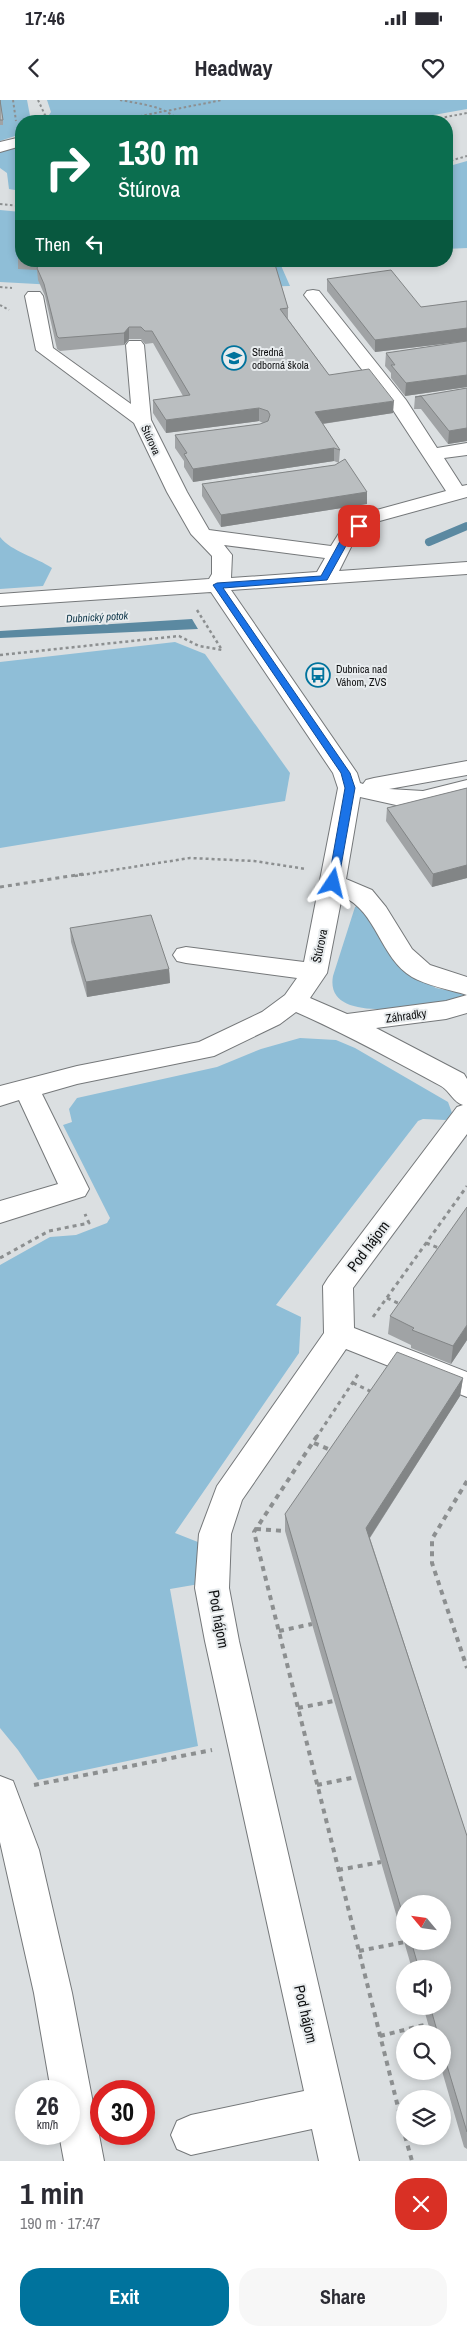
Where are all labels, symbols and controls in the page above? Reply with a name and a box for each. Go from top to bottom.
text: 17:46 [25,5,65,31]
text: Headway [194,53,273,83]
icon: back [20,54,48,82]
icon: heart [419,54,447,82]
text: 130 m [118,129,199,176]
icon: right [35,135,100,200]
text: Štúrova [118,174,180,204]
icon: left [81,230,109,258]
text: Then [35,231,71,257]
school or university icon: Stredná odborná škola [221,345,247,371]
place label: Stredná odborná škola [252,345,309,372]
street label: Štúrova [138,423,164,457]
pin [338,505,380,547]
icon: arrive [345,512,373,540]
water label: Dubnický potok [66,608,129,626]
bus stop icon: Dubnica nad Váhom, ZVS [305,662,331,688]
place label: Dubnica nad Váhom, ZVS [336,662,387,689]
position arrow [306,856,358,908]
street label: Štúrova [309,927,331,964]
street label: Záhradky [385,1005,427,1027]
street label: Pod hájom [342,1216,394,1276]
street label: Pod hájom [204,1588,234,1650]
north arrow [396,1895,451,1950]
map controls [396,1895,451,2145]
button: sound [396,1960,451,2015]
street label: Pod hájom [289,1983,323,2045]
button: search [396,2025,451,2080]
speed limit sign: 30 [90,2080,155,2145]
text: 26 [36,2089,59,2123]
button: layers [396,2090,451,2145]
text: km/h [37,2117,58,2133]
text: 1 min [20,2173,84,2213]
button: close [395,2178,447,2230]
text: 190 m · 17:47 [20,2212,100,2234]
button: Exit [20,2268,229,2326]
button: Share [239,2268,447,2326]

